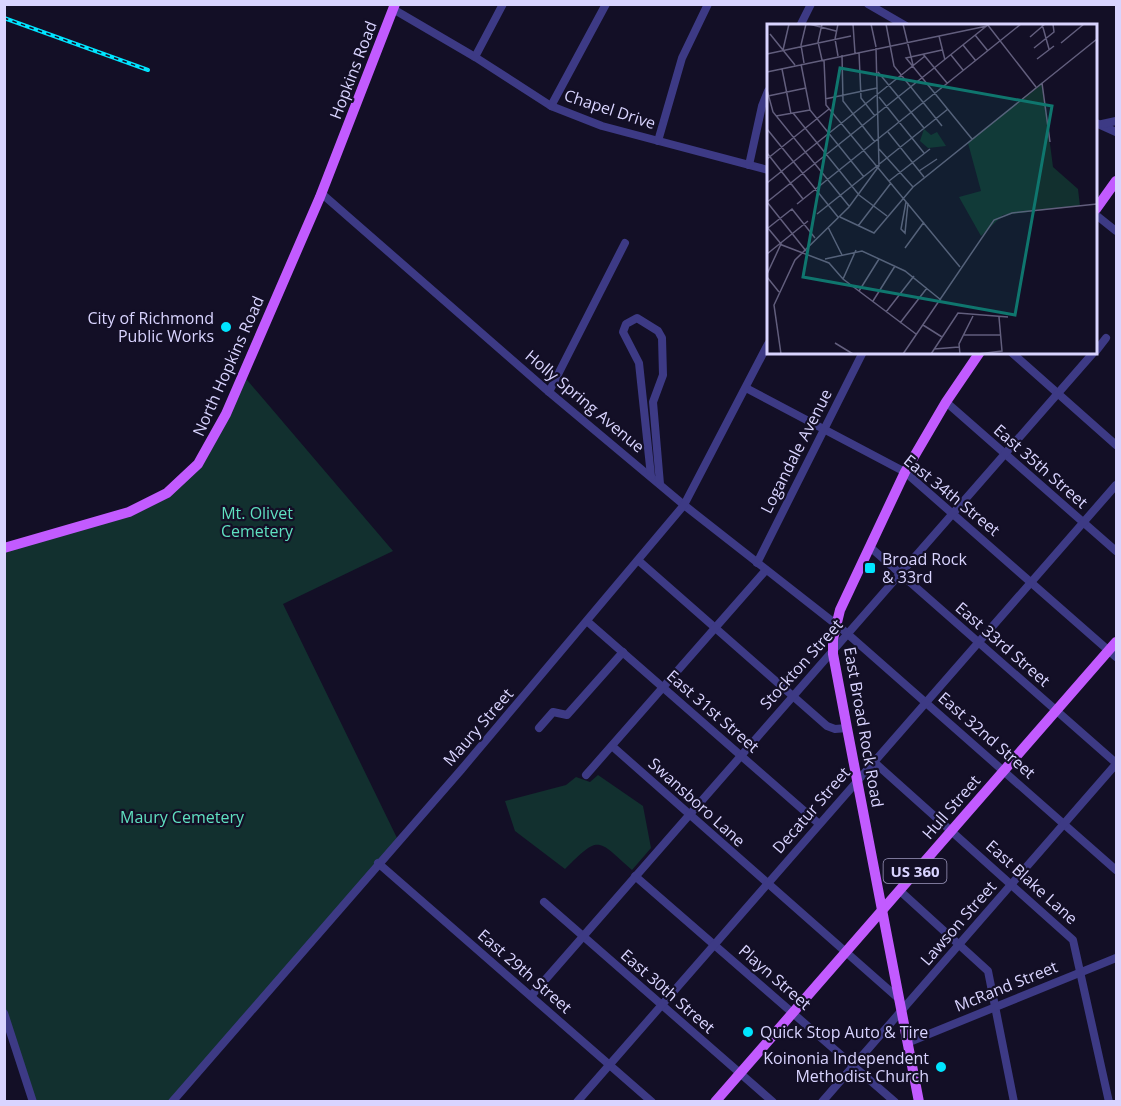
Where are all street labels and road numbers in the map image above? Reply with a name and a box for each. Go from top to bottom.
street label: Hopkins Road [324,18,382,122]
street label: Chapel Drive [561,84,659,134]
street label: North Hopkins Road [187,292,269,440]
street label: Holly Spring Avenue [521,345,649,457]
street label: Logandale Avenue [755,385,837,517]
street label: East 35th Street [989,419,1093,513]
street label: East 34th Street [899,449,1005,541]
street label: East 33rd Street [951,597,1055,691]
street label: Stockton Street [755,614,848,714]
street label: East Broad Rock Road [839,645,889,809]
street label: East 31st Street [662,665,764,757]
street label: Maury Street [438,683,518,771]
street label: East 32nd Street [934,687,1040,784]
street label: Swansboro Lane [644,753,750,851]
street label: Decatur Street [767,762,855,858]
street label: Hull Street [917,770,985,844]
street label: East Blake Lane [981,835,1083,929]
road number: US 360 [884,859,946,883]
street label: Lawson Street [915,876,1001,970]
street label: East 29th Street [473,924,577,1018]
street label: Playn Street [734,939,816,1015]
street label: East 30th Street [616,944,720,1038]
street label: McRand Street [951,955,1061,1017]

